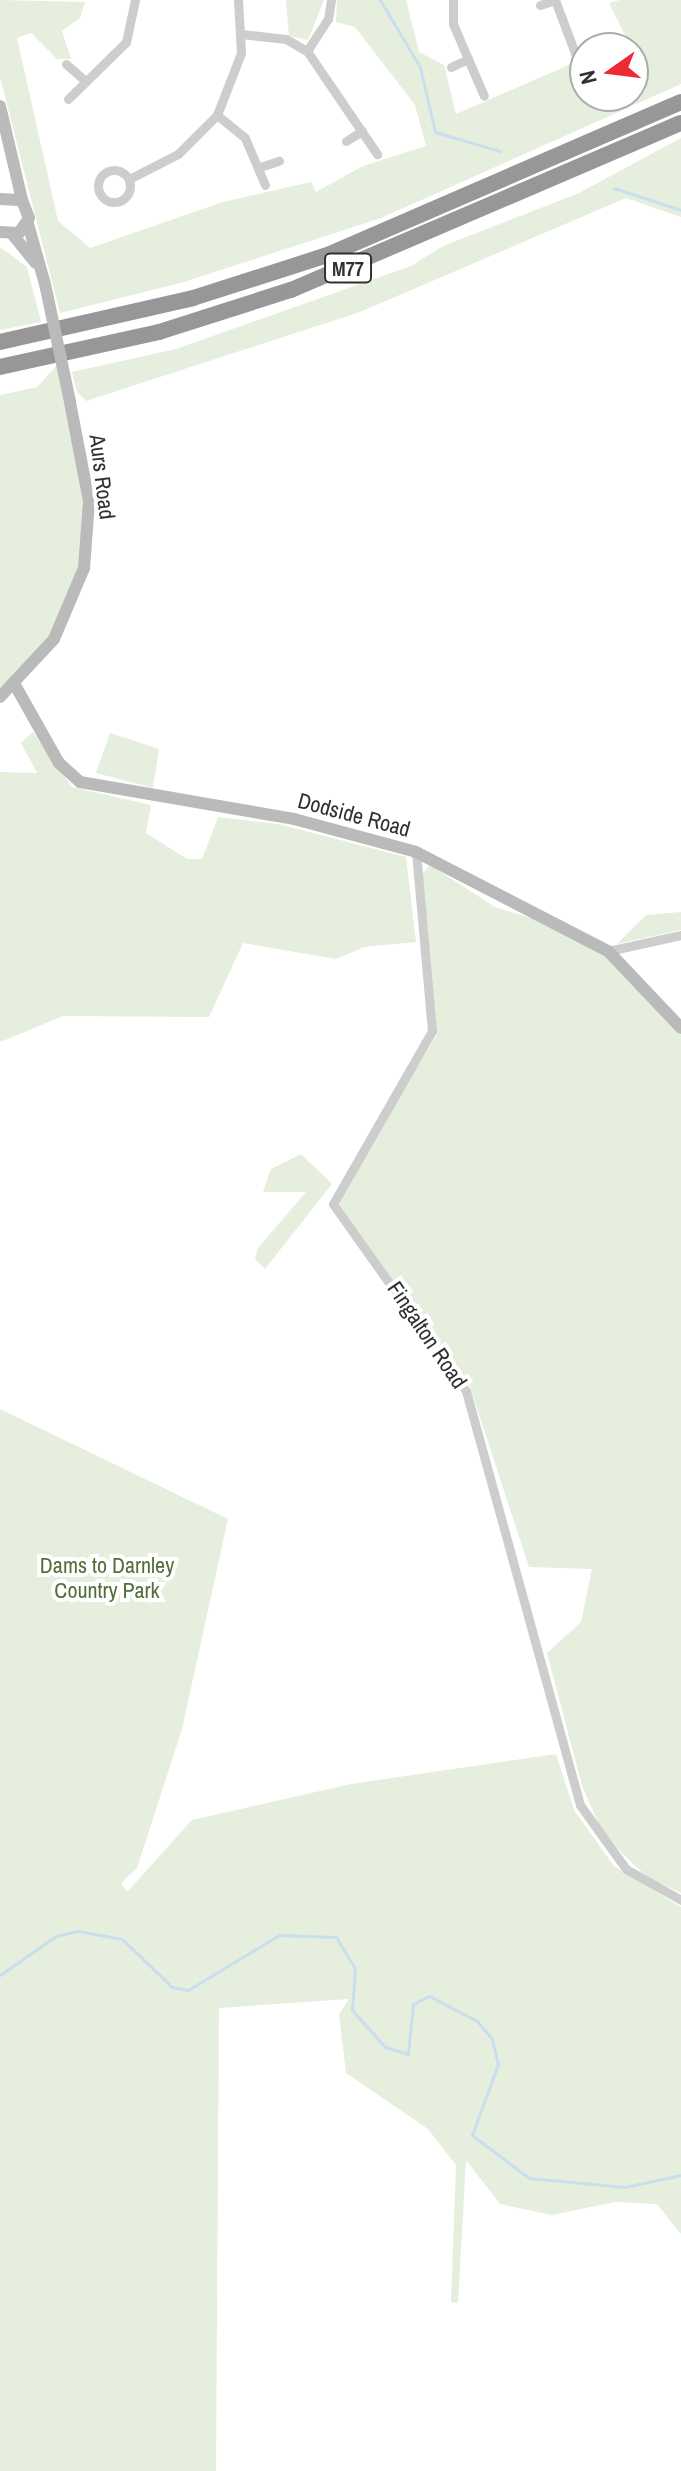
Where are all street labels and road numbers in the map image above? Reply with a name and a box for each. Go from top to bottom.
road number: M77 [324,252,372,284]
street label: Aurs Road [84,433,120,521]
street label: Dodside Road [295,787,413,843]
street label: Fingalton Road [382,1276,472,1394]

